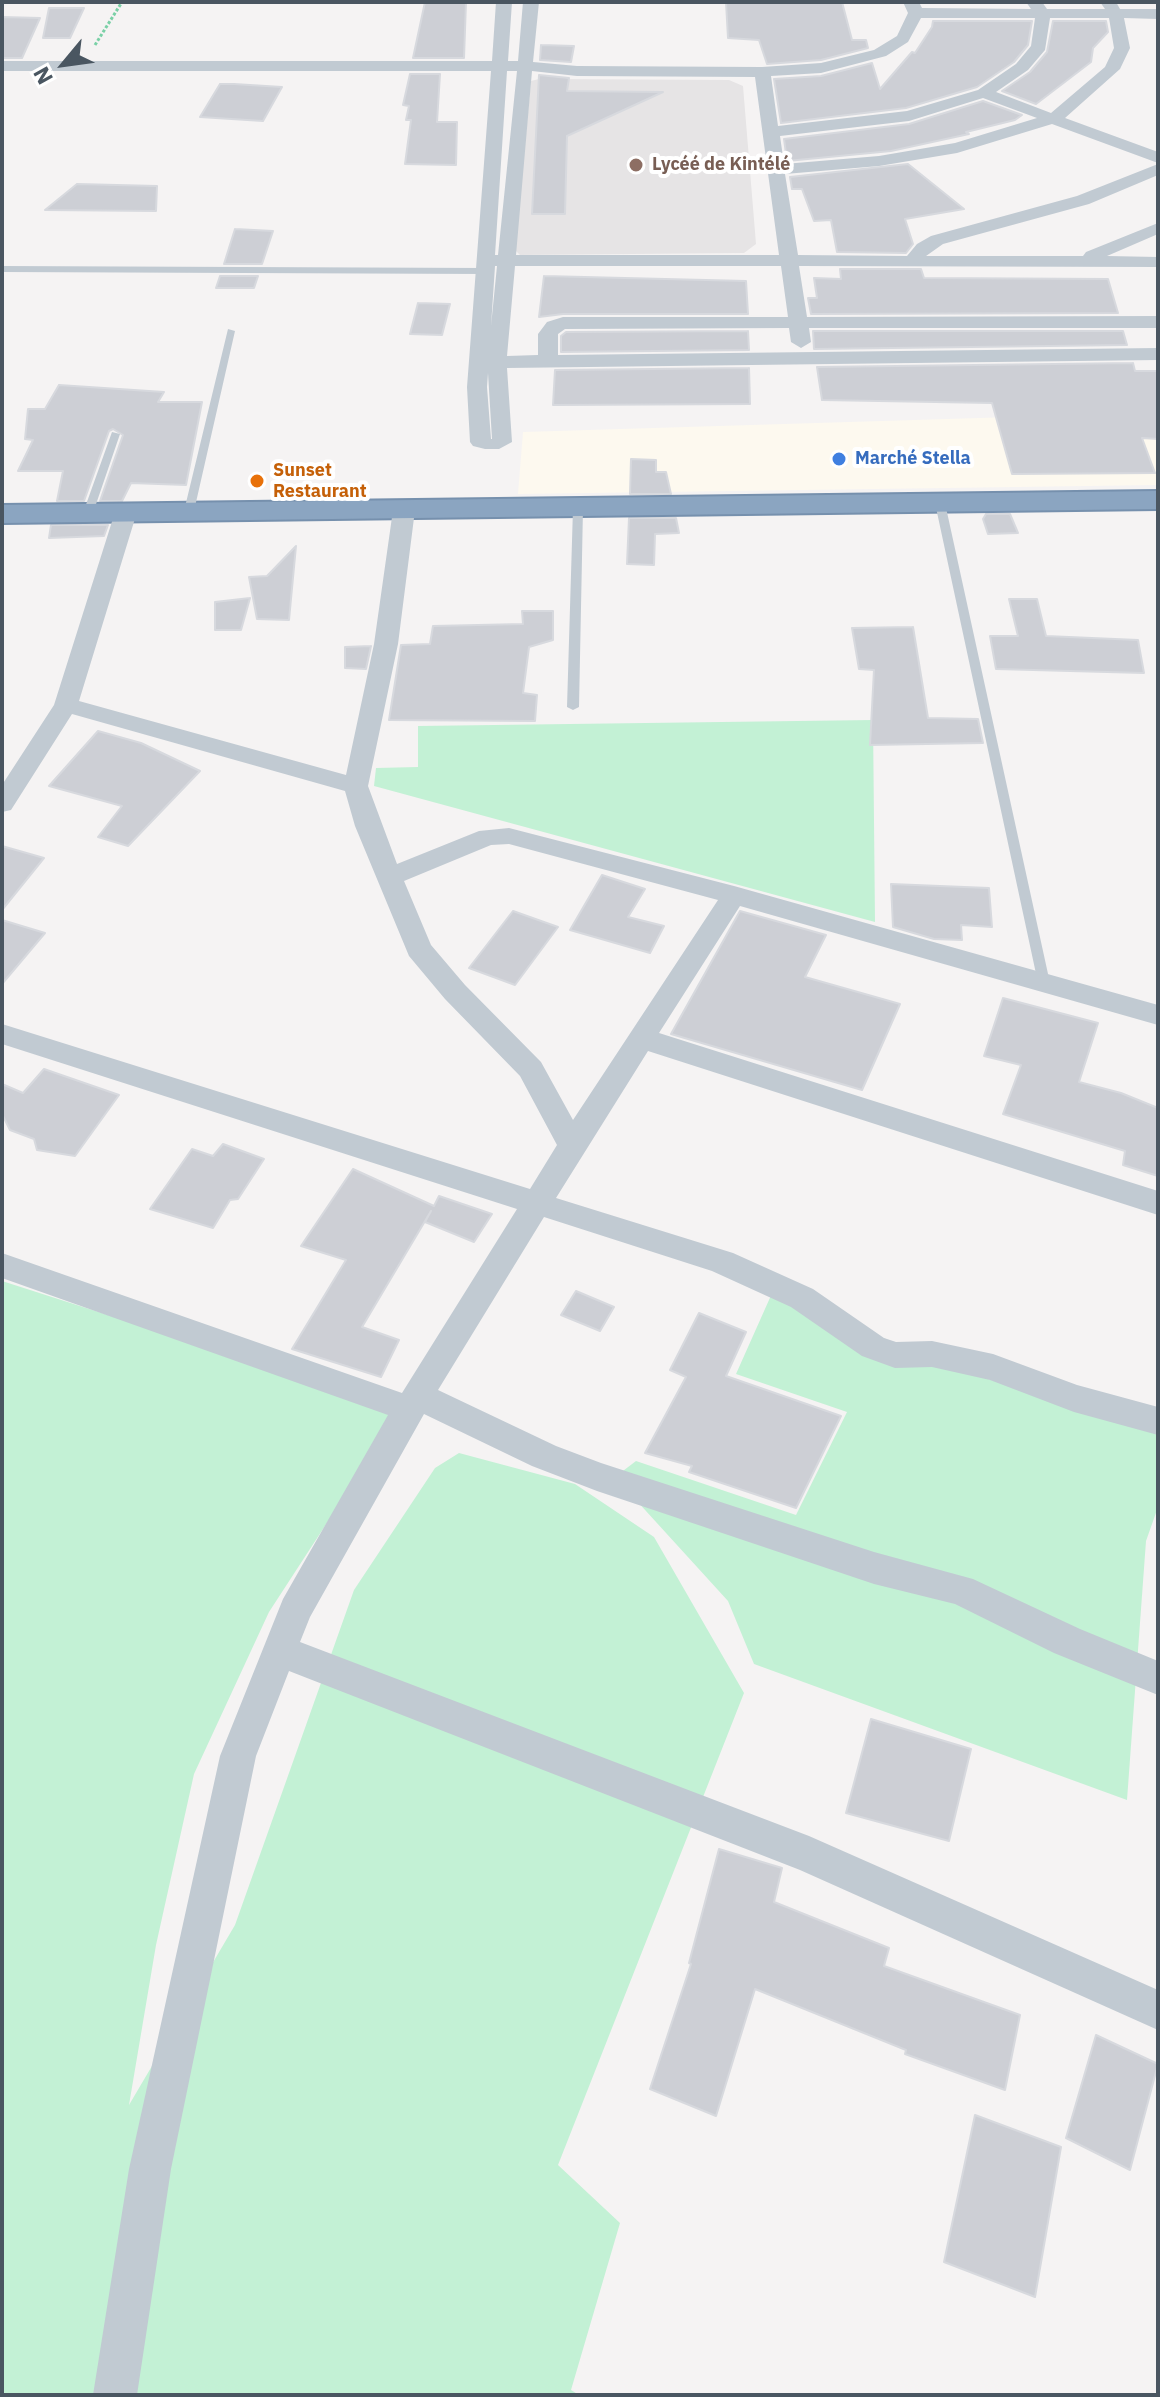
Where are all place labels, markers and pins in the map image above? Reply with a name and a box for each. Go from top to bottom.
place label: Lycéé de Kintélé [652,154,790,176]
marker: Lycéé de Kintélé [627,156,645,174]
place label: Marché Stella [855,448,971,470]
marker: Marché Stella [830,450,848,468]
place label: Sunset Restaurant [273,460,367,502]
marker: Sunset Restaurant [248,472,266,490]

